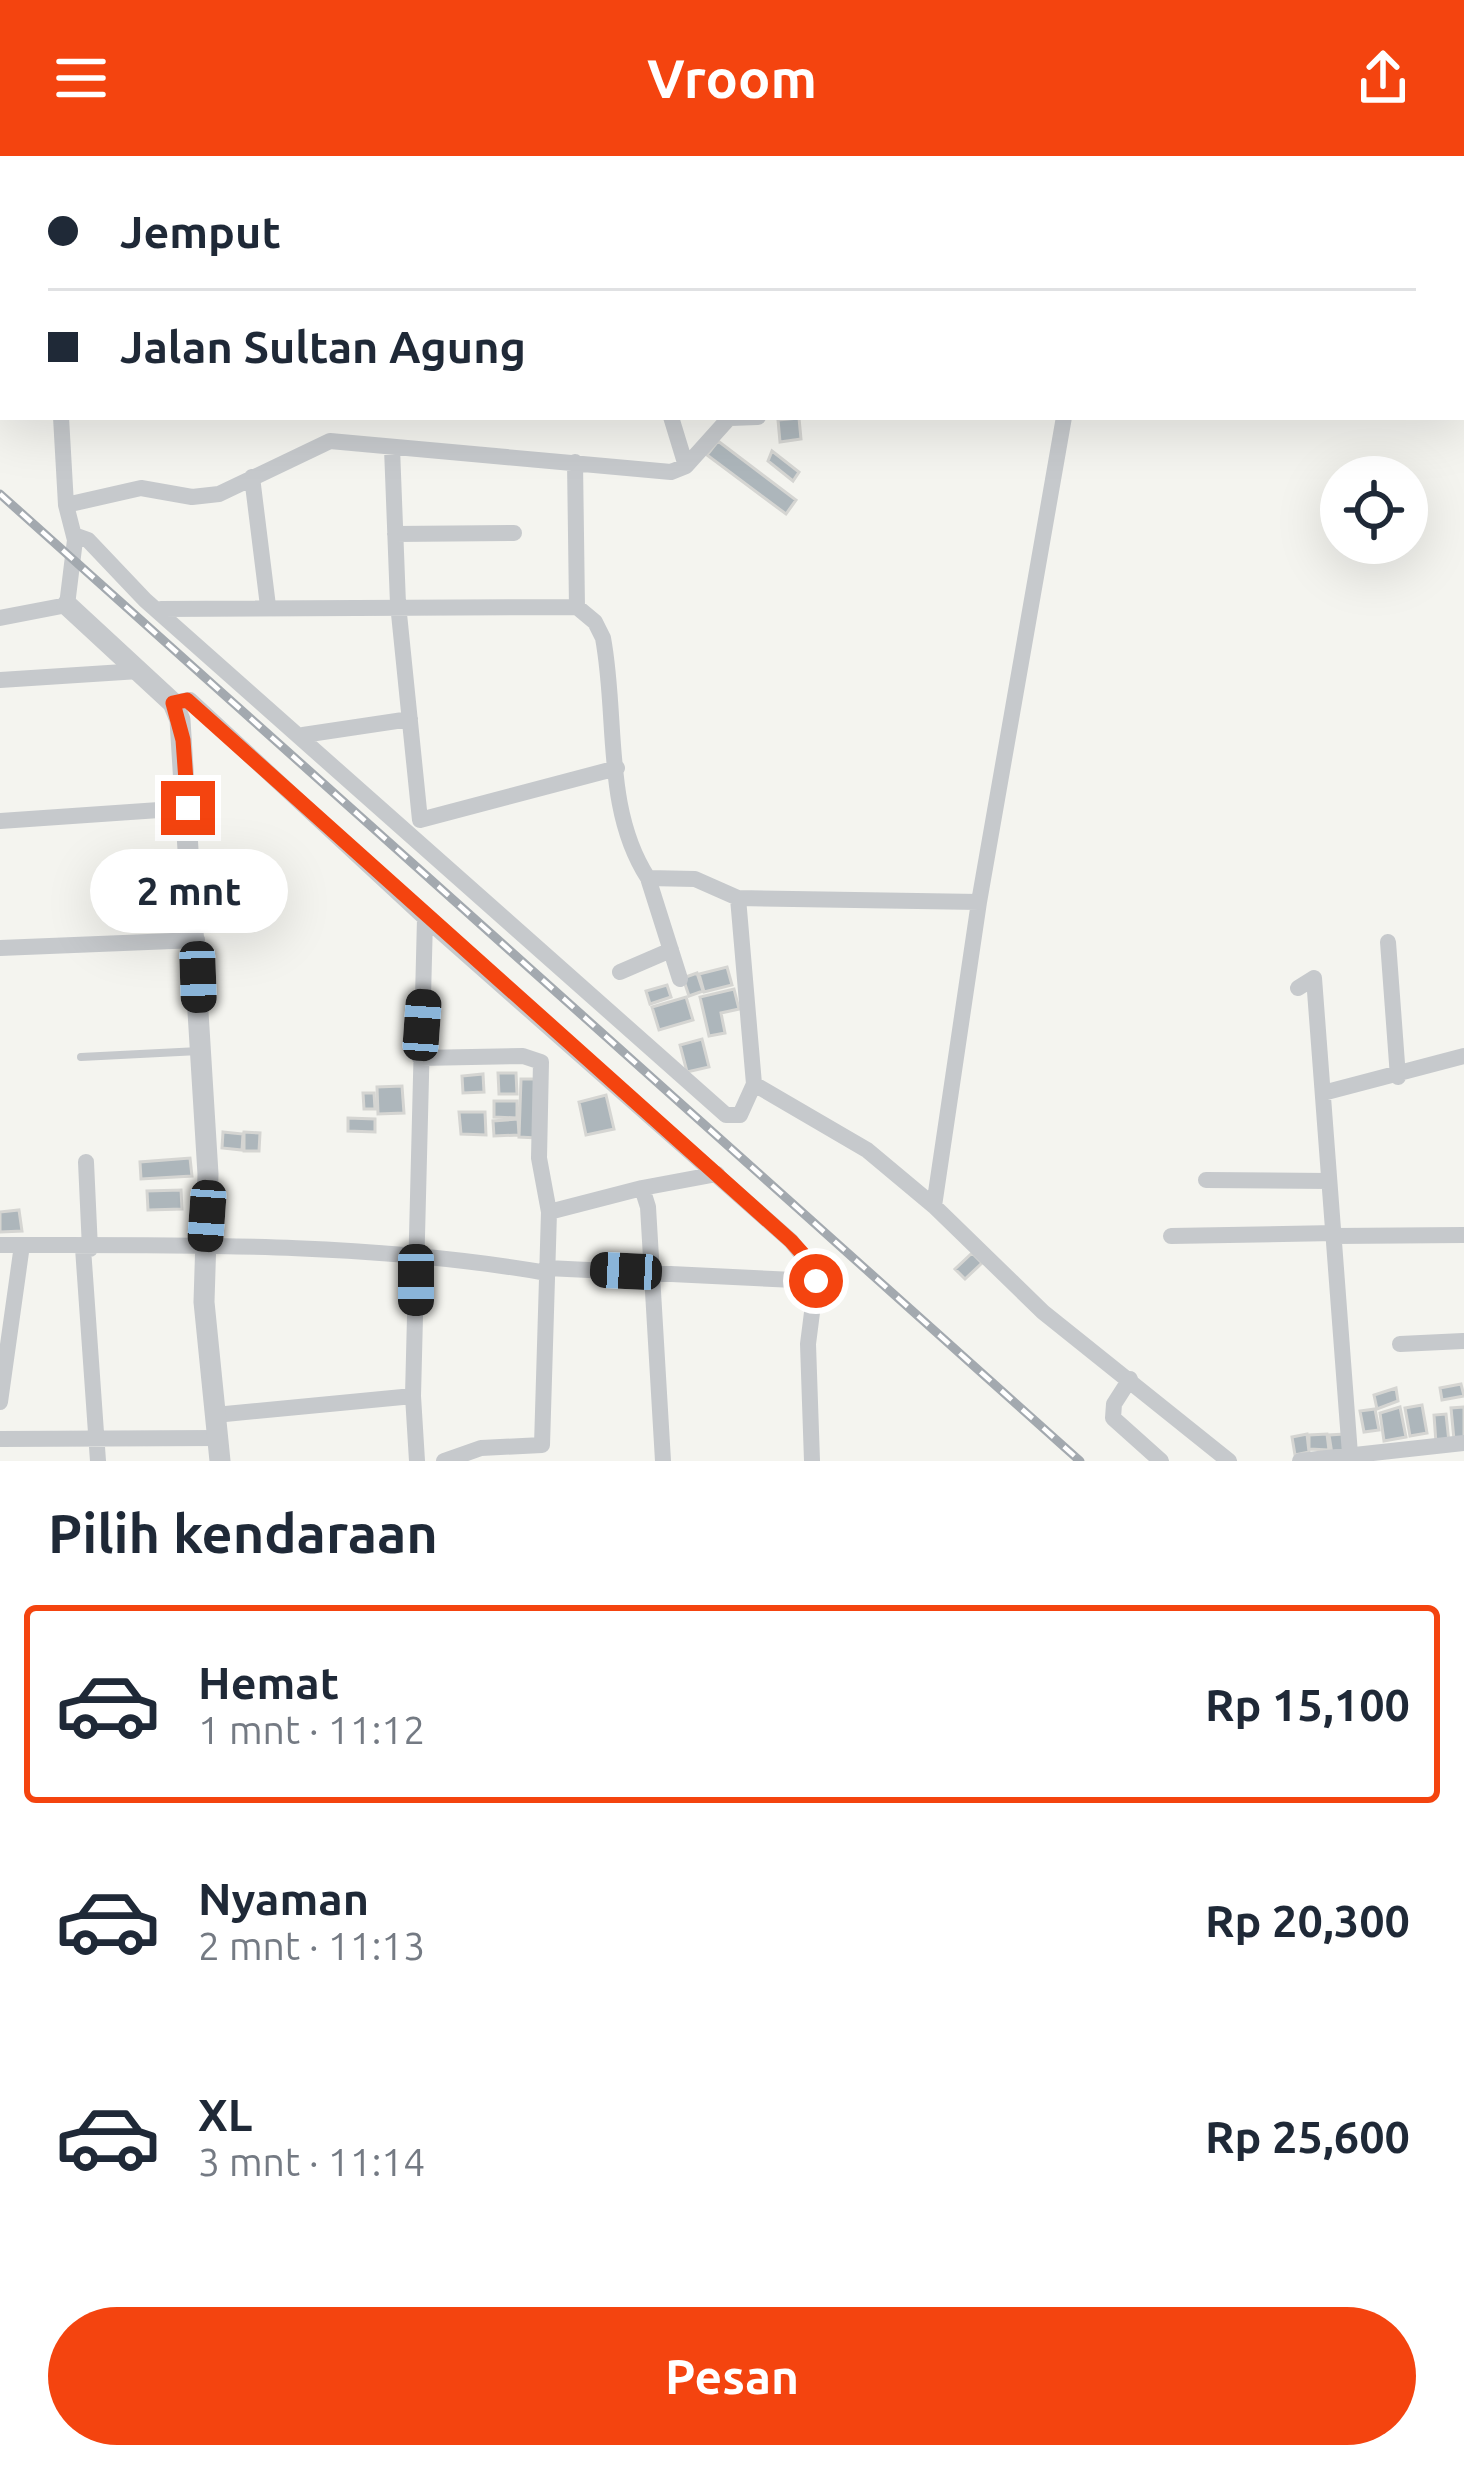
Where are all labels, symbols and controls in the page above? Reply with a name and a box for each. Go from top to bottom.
icon: menu [48,45,114,111]
icon: share [1350,45,1416,111]
text: Vroom [647,48,817,108]
text: Jemput [120,206,281,257]
text: Jalan Sultan Agung [120,321,526,372]
map controls [1320,456,1428,564]
button: locate [1320,456,1428,564]
route end [161,781,215,835]
callout: 2 mnt [89,850,287,934]
text: 2 mnt [137,869,241,912]
car [179,940,217,1014]
car [402,988,442,1062]
car [187,1179,227,1253]
car [398,1244,434,1316]
car [589,1251,663,1291]
route start [789,1254,843,1308]
text: Pilih kendaraan [48,1503,438,1563]
icon: car [54,1650,162,1758]
text: Hemat [198,1657,339,1708]
text: Rp 15,100 [1205,1679,1410,1730]
text: 1 mnt · 11:12 [198,1708,425,1751]
icon: car [54,1866,162,1974]
text: Nyaman [198,1873,369,1924]
text: Rp 20,300 [1205,1895,1410,1946]
text: 2 mnt · 11:13 [198,1924,425,1967]
icon: car [54,2082,162,2190]
text: XL [198,2089,252,2140]
text: Rp 25,600 [1205,2111,1410,2162]
text: 3 mnt · 11:14 [198,2140,425,2183]
button: Pesan [48,2307,1416,2445]

